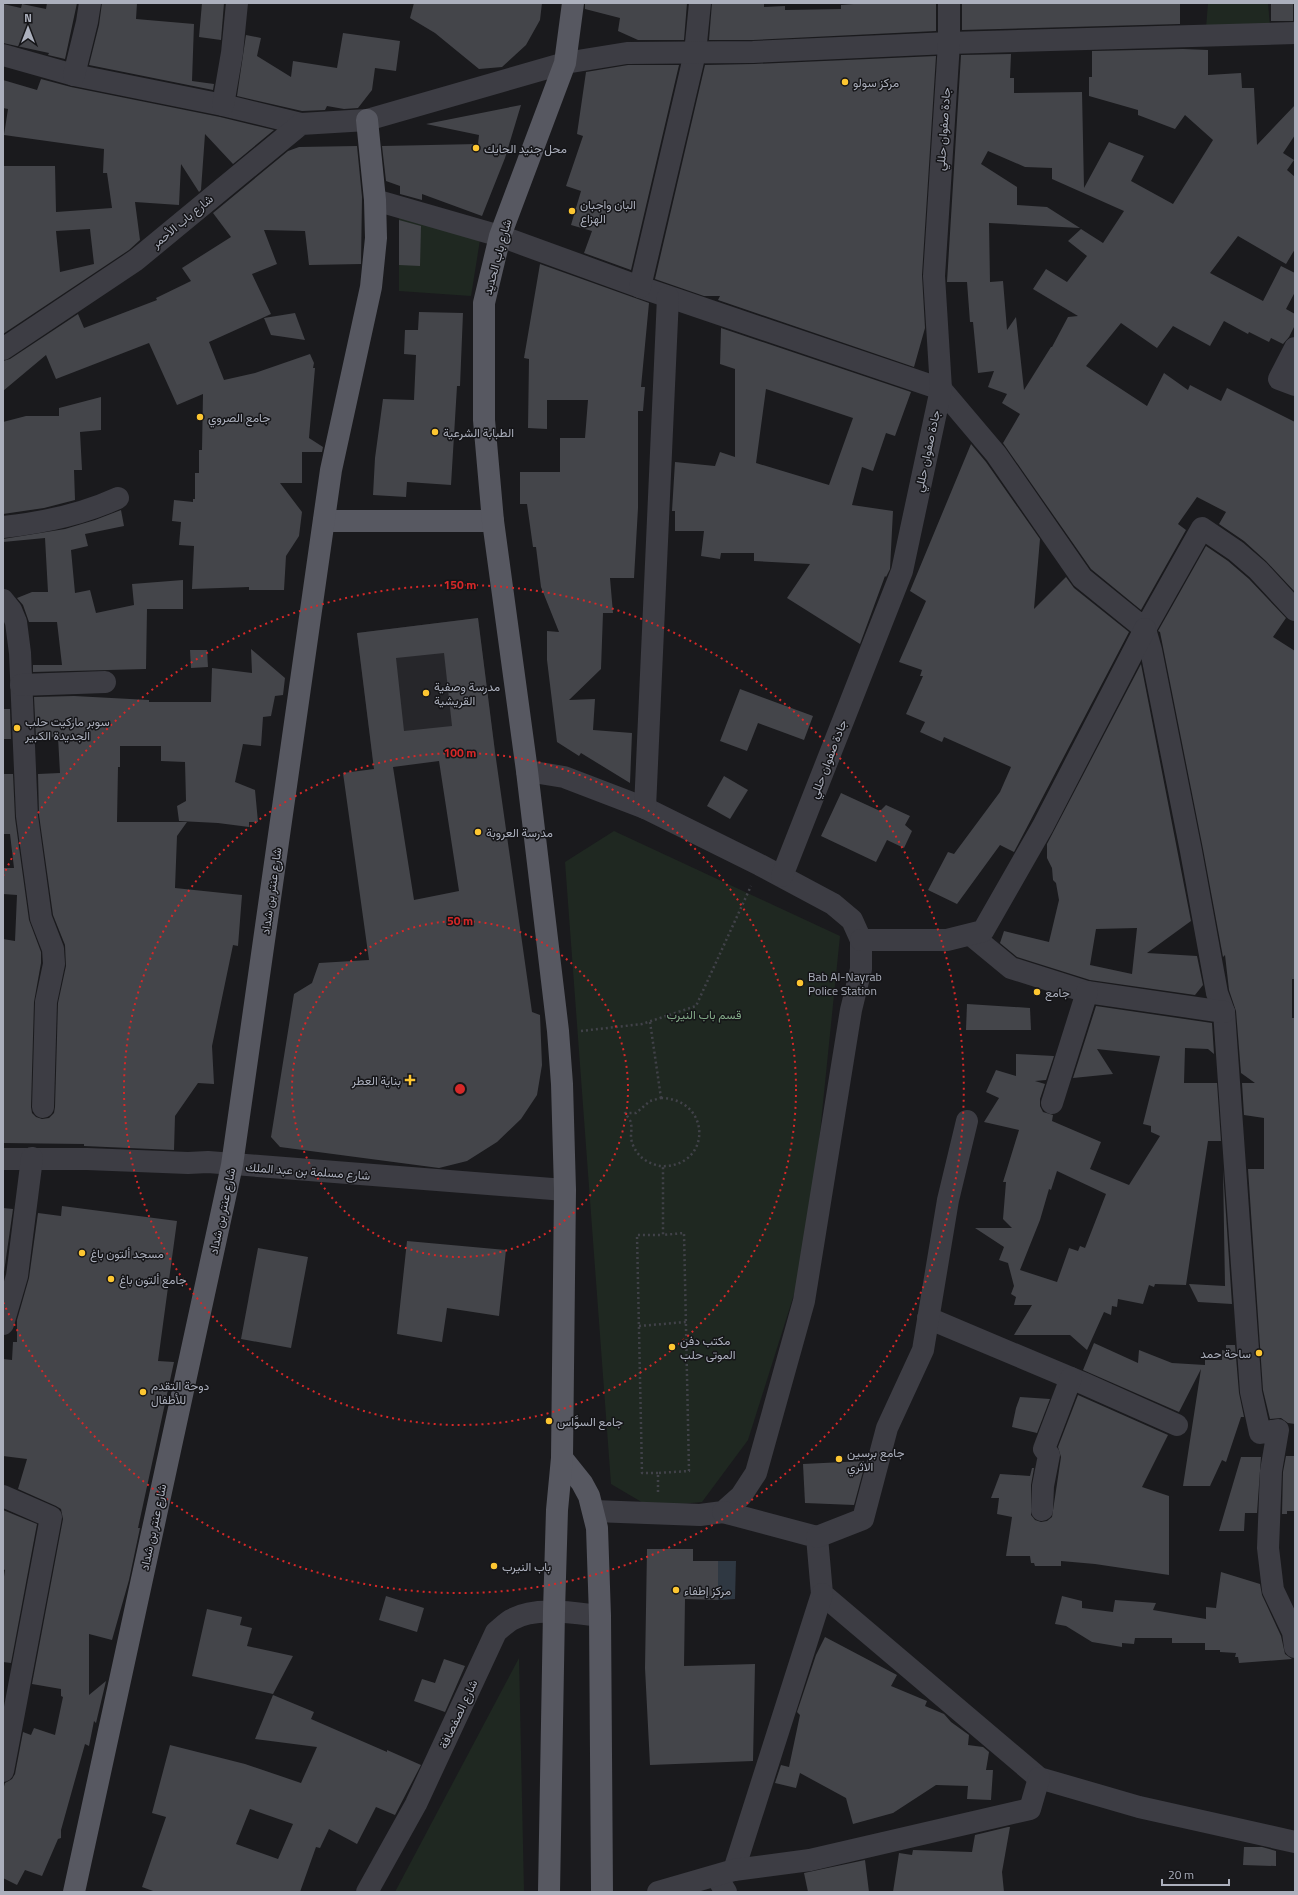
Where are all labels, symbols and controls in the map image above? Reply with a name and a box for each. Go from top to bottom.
north arrow [8,8,48,48]
text: N [24,10,32,26]
place label: مركز سولو [853,73,899,92]
marker: مركز سولو [840,77,850,87]
street label: جادة صفوان حللي [931,87,956,171]
place label: محل جنيد الحايك [484,139,567,158]
marker: محل جنيد الحايك [471,143,481,153]
street label: شارع باب الأحمر [146,189,217,253]
place label: البان واجبان الهزاع [580,195,636,228]
marker: البان واجبان الهزاع [567,206,577,216]
street label: شارع باب الحديد [478,217,516,297]
place label: جامع الصروي [208,408,270,428]
street label: جادة صفوان حللي [909,408,946,494]
marker: جامع الصروي [195,412,205,422]
place label: الطبابة الشرعية [443,423,514,442]
marker: الطبابة الشرعية [430,427,440,437]
text: 150 m [444,575,476,594]
place label: مدرسة وصفية القريشية [434,677,500,710]
marker: مدرسة وصفية القريشية [421,688,431,698]
place label: سوبر ماركيت حلب الجديدة الكبير [24,712,110,745]
street label: جادة صفوان حللي [804,717,853,802]
marker: سوبر ماركيت حلب الجديدة الكبير [12,723,22,733]
text: 100 m [444,743,476,762]
place label: مدرسة العروبة [486,823,553,842]
marker: مدرسة العروبة [473,827,483,837]
street label: شارع عنتر بن شداد [255,846,287,936]
text: 50 m [447,911,473,930]
place label: Bab Al-Nayrab Police Station [808,967,882,1000]
marker: Bab Al-Nayrab Police Station [795,978,805,988]
place label: جامع [1045,983,1070,1002]
marker: جامع [1032,987,1042,997]
park label: قسم باب النيرب [667,1005,741,1024]
place label: بناية العطر [351,1071,401,1090]
marker: بناية العطر [404,1074,416,1086]
centre of rings [453,1082,467,1096]
street label: شارع مسلمة بن عبد الملك [245,1157,371,1185]
street label: شارع عنتر بن شداد [204,1166,240,1256]
place label: مسجد ألتون باغ [90,1244,164,1263]
marker: مسجد ألتون باغ [77,1248,87,1258]
place label: جامع ألتون باغ [119,1270,187,1289]
marker: جامع ألتون باغ [106,1274,116,1284]
place label: مكتب دفن الموتى حلب [680,1331,736,1364]
marker: مكتب دفن الموتى حلب [667,1342,677,1352]
place label: ساحة حمد [1200,1344,1251,1363]
marker: ساحة حمد [1254,1348,1264,1358]
place label: دوحة التقدم للأطفال [151,1376,210,1409]
marker: دوحة التقدم للأطفال [138,1387,148,1397]
place label: جامع السوَّاس [557,1412,623,1431]
marker: جامع السوَّاس [544,1416,554,1426]
place label: جامع برسين الاثري [847,1443,905,1477]
marker: جامع برسين الاثري [834,1454,844,1464]
street label: شارع عنتر بن شداد [135,1482,171,1572]
place label: باب النيرب [502,1557,551,1576]
marker: باب النيرب [489,1561,499,1571]
place label: مركز إطفاء [684,1581,731,1600]
marker: مركز إطفاء [671,1585,681,1595]
street label: شارع الصفصافة [434,1676,482,1752]
scale bar [1162,1861,1229,1887]
text: 20 m [1168,1865,1194,1884]

